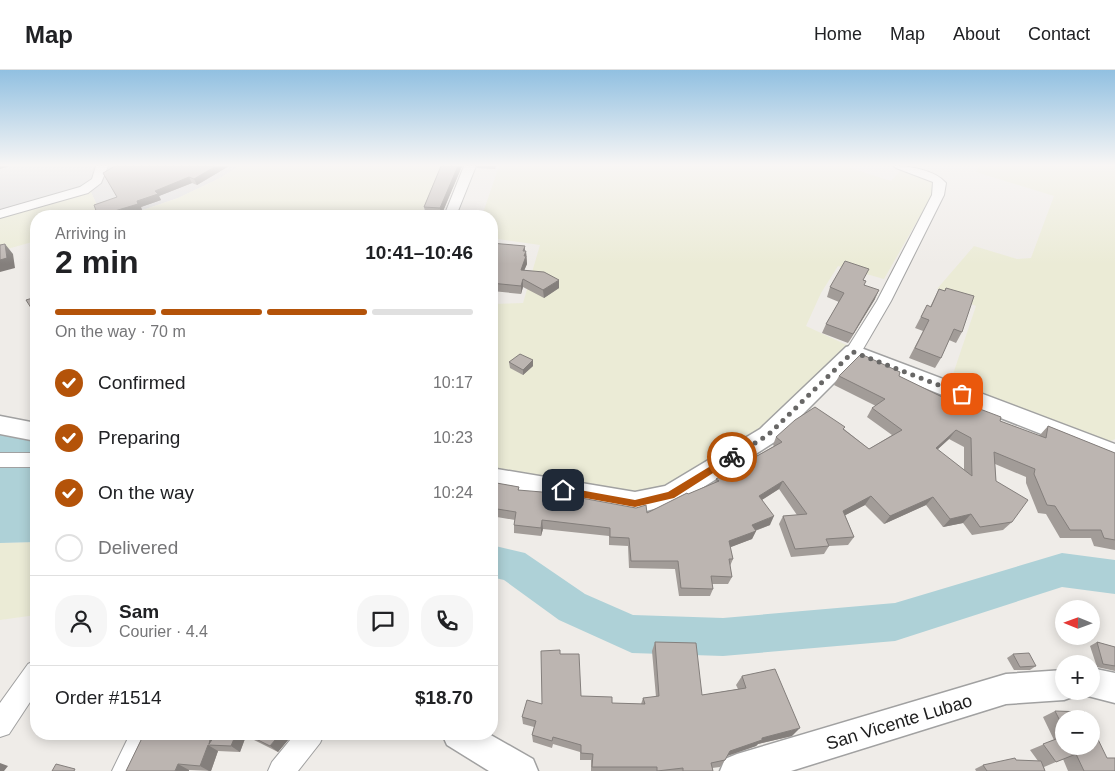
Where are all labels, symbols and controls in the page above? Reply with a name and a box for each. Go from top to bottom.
text: Map [25,21,73,48]
text: Home [814,24,862,44]
text: Map [890,24,925,44]
text: About [953,24,1000,44]
text: Contact [1028,24,1090,44]
text: Arriving in [55,225,126,242]
text: 10:41–10:46 [365,242,473,263]
text: 2 min [55,244,139,280]
text: On the way · 70 m [55,323,186,340]
icon: check [55,369,83,397]
text: Confirmed [98,372,186,393]
pin [941,373,983,415]
text: 10:17 [433,374,473,391]
icon: bag [948,380,976,408]
icon: check [55,424,83,452]
text: Preparing [98,427,180,448]
text: 10:23 [433,429,473,446]
courier [707,432,757,482]
icon: bike [718,443,746,471]
pin [542,469,584,511]
icon: home [549,476,577,504]
icon: check [55,479,83,507]
text: On the way [98,482,194,503]
text: 10:24 [433,484,473,501]
text: Delivered [98,537,178,558]
button: person [55,595,107,647]
button: chat [357,595,409,647]
button: phone [421,595,473,647]
north arrow [1055,600,1100,645]
map controls [1055,600,1100,755]
text: Sam [119,601,159,622]
text: Courier · 4.4 [119,623,208,640]
button: + [1055,655,1100,700]
text: Order #1514 [55,687,162,708]
text: $18.70 [415,687,473,708]
street label: San Vicente Lubao [823,690,975,754]
button: − [1055,710,1100,755]

